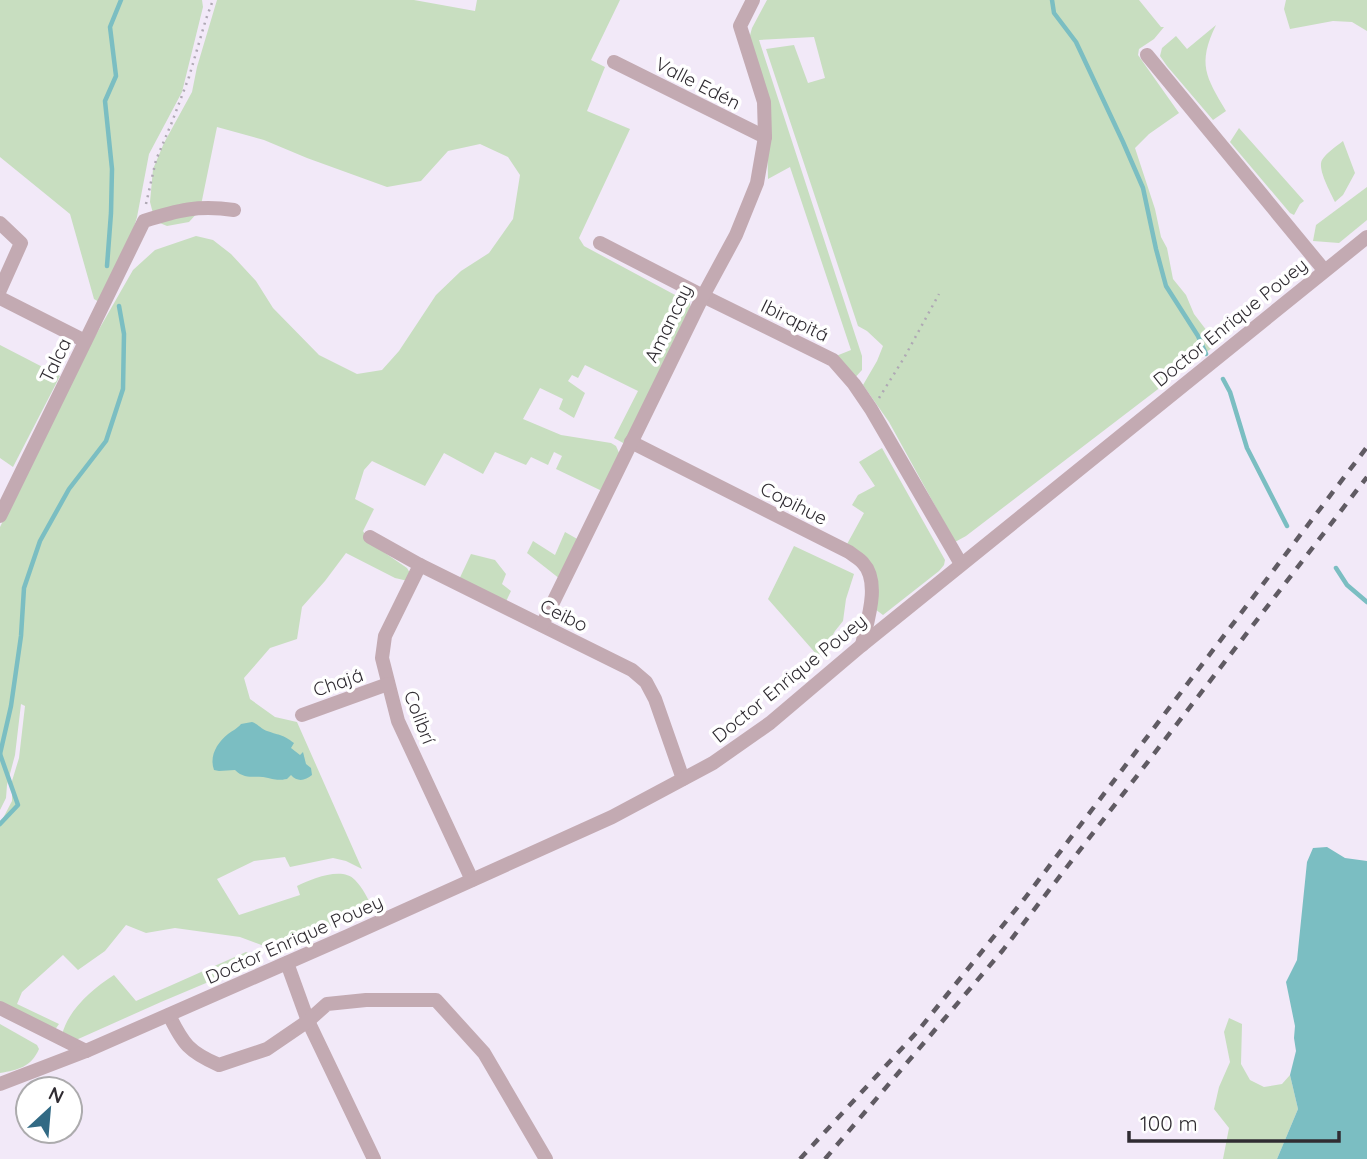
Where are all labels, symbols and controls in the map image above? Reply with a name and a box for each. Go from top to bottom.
street label: Valle Edén [651,51,745,115]
street label: Doctor Enrique Pouey [1148,252,1312,392]
street label: Amancay [639,280,697,366]
street label: Ibirapitá [757,293,833,347]
street label: Talca [34,334,76,386]
street label: Copihue [757,476,831,530]
street label: Ceibo [536,593,592,637]
street label: Doctor Enrique Pouey [707,608,871,748]
street label: Chajá [310,662,366,702]
street label: Colibrí [399,687,441,748]
street label: Doctor Enrique Pouey [202,889,386,989]
north arrow [14,1075,84,1145]
text: N [45,1081,68,1109]
scale bar [1129,1100,1339,1144]
text: 100 m [1140,1110,1198,1136]

